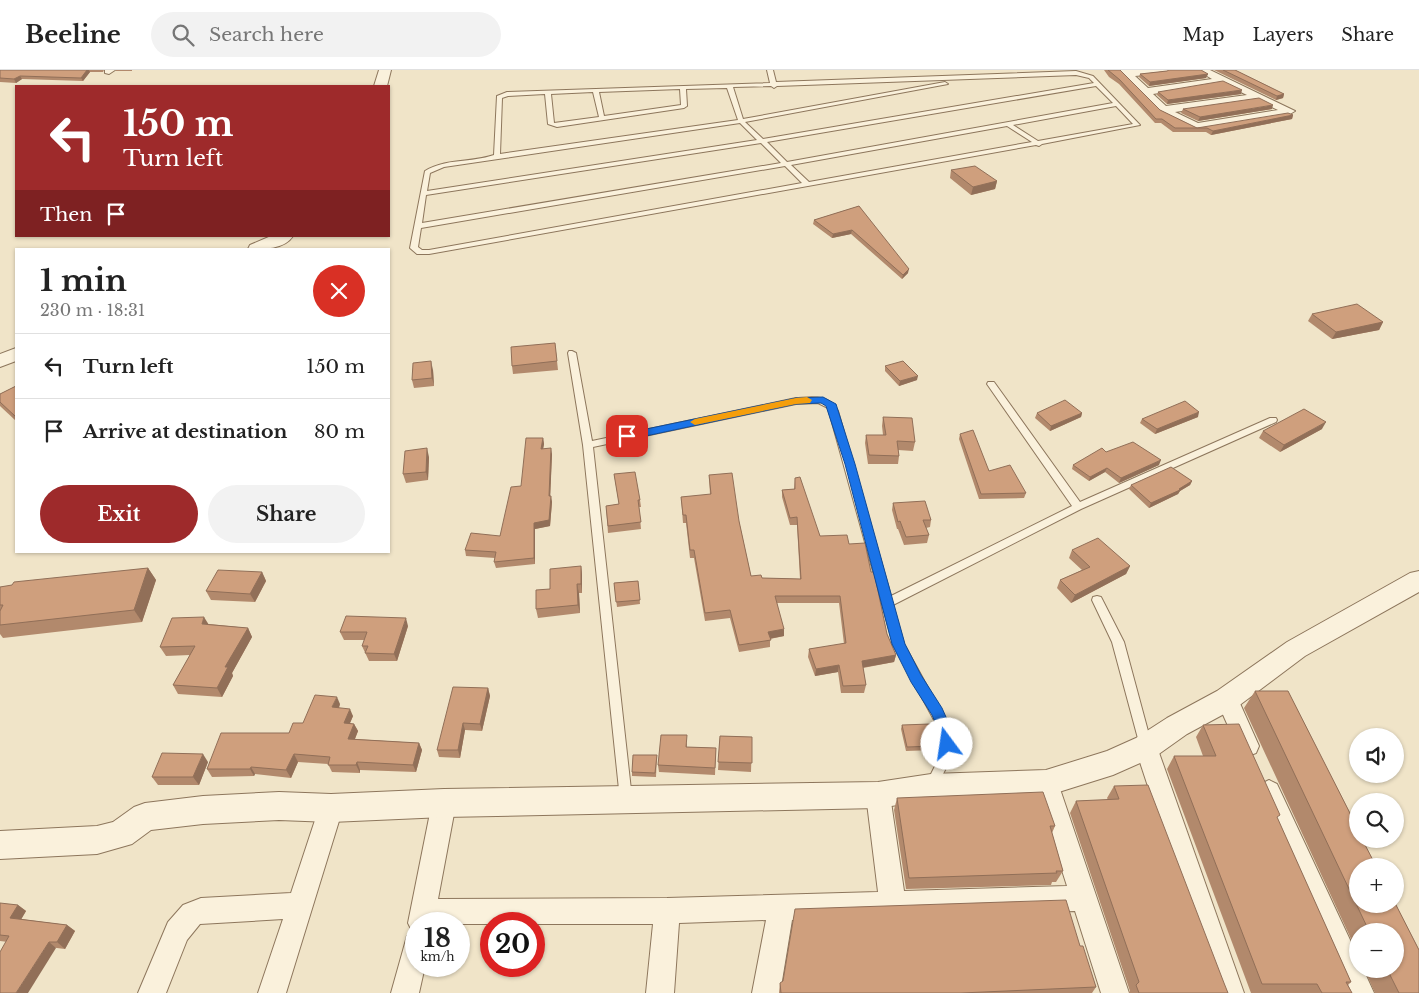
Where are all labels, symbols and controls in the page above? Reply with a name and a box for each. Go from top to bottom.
search box [151,12,501,57]
text: Beeline [25,20,121,49]
icon: search [169,21,197,49]
text: Search here [209,23,324,46]
text: Map [1183,24,1224,46]
text: Layers [1252,24,1313,46]
text: Share [1341,24,1394,46]
text: 150 m [123,102,234,145]
icon: left [40,105,105,170]
text: Turn left [123,145,223,172]
icon: arrive [102,200,130,228]
text: Then [40,203,92,226]
text: 1 min [40,262,127,299]
button: close [313,265,365,317]
text: 230 m · 18:31 [40,300,145,320]
icon: left [40,352,68,380]
text: Turn left [83,355,174,378]
text: 150 m [306,355,365,378]
pin [606,415,648,457]
icon: arrive [40,417,68,445]
text: Arrive at destination [83,420,287,443]
text: 80 m [314,420,365,443]
icon: arrive [613,422,641,450]
button: Exit [40,485,198,543]
button: Share [208,485,365,543]
position arrow [920,717,972,769]
map controls [1349,728,1404,978]
button: sound [1349,728,1404,783]
button: search [1349,793,1404,848]
button: + [1349,858,1404,913]
speed limit sign: 20 [480,912,545,977]
text: 18 [424,923,451,954]
button: − [1349,923,1404,978]
text: km/h [420,949,455,964]

